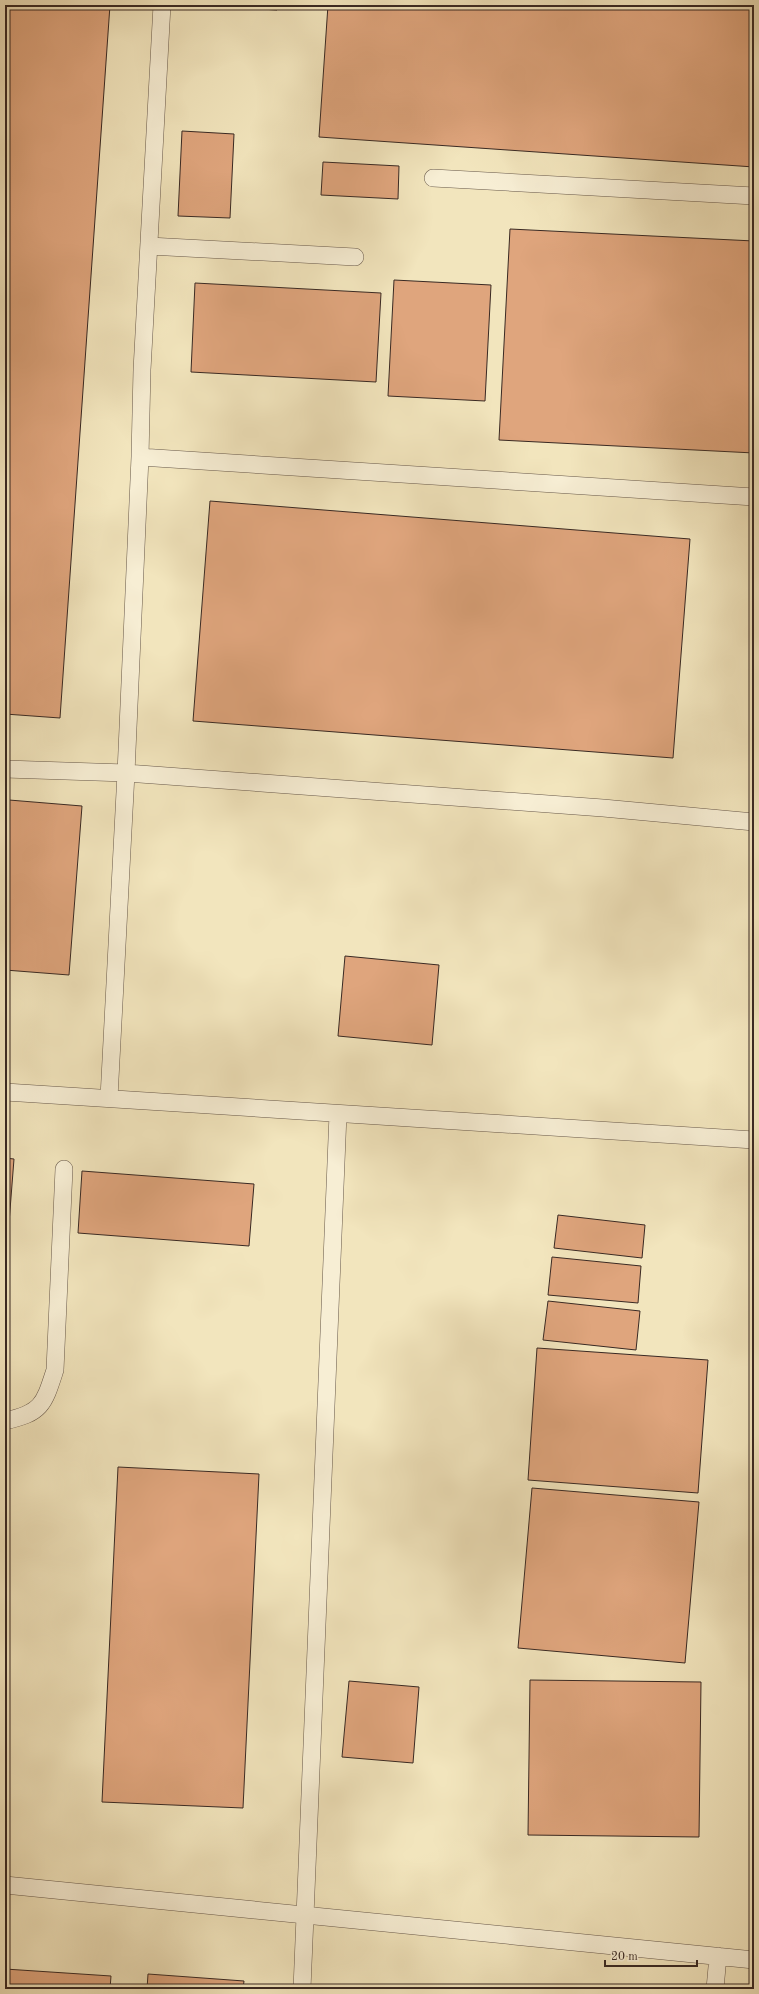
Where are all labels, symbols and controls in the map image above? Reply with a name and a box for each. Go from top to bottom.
scale bar [605,1942,697,1968]
text: 20 m [611,1951,638,1963]

